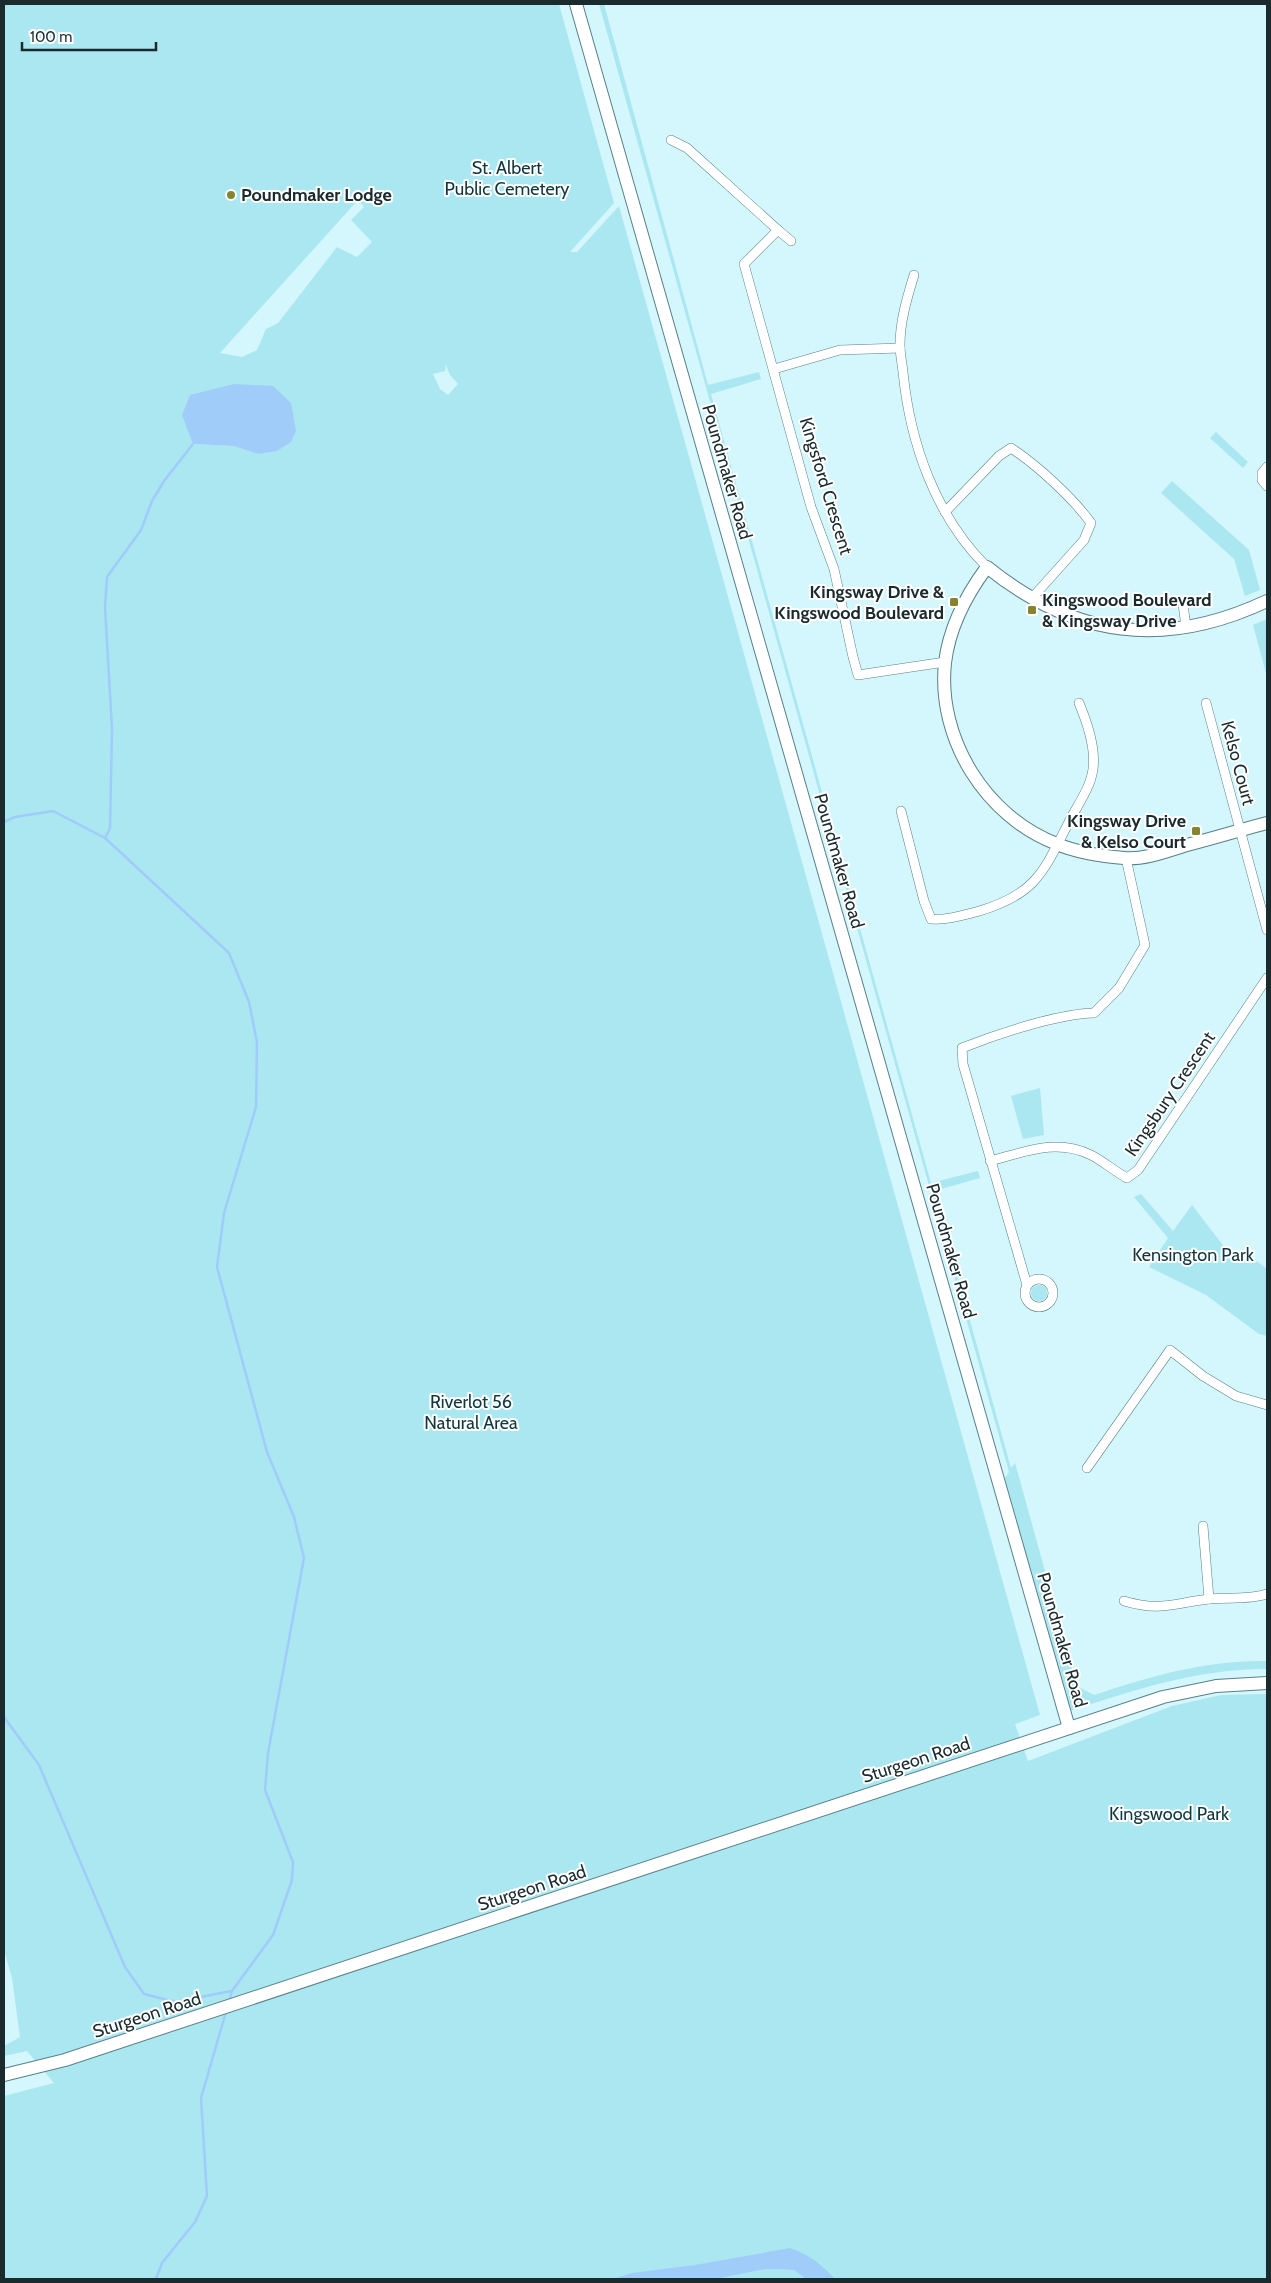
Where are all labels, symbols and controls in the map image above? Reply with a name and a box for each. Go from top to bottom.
scale bar [22,20,156,52]
text: 100 m [30,28,72,46]
park label: St. Albert Public Cemetery [445,157,569,200]
place label: Poundmaker Lodge [241,184,392,206]
marker: Poundmaker Lodge [225,189,237,201]
street label: Poundmaker Road [697,402,757,542]
street label: Kingsford Crescent [795,415,857,557]
place label: Kingsway Drive & Kingswood Boulevard [774,581,945,624]
place label: Kingswood Boulevard & Kingsway Drive [1042,589,1212,632]
marker: Kingsway Drive & Kingswood Boulevard [948,596,960,608]
marker: Kingswood Boulevard & Kingsway Drive [1026,604,1038,616]
street label: Kelso Court [1216,718,1260,808]
street label: Poundmaker Road [809,791,869,931]
place label: Kingsway Drive & Kelso Court [1067,810,1186,853]
marker: Kingsway Drive & Kelso Court [1190,825,1202,837]
street label: Kingsbury Crescent [1120,1028,1220,1160]
street label: Poundmaker Road [921,1181,981,1321]
park label: Kensington Park [1132,1244,1255,1266]
park label: Riverlot 56 Natural Area [424,1391,518,1434]
street label: Poundmaker Road [1032,1570,1092,1710]
street label: Sturgeon Road [859,1732,973,1788]
park label: Kingswood Park [1109,1803,1230,1825]
street label: Sturgeon Road [475,1860,589,1916]
street label: Sturgeon Road [90,1987,204,2043]

